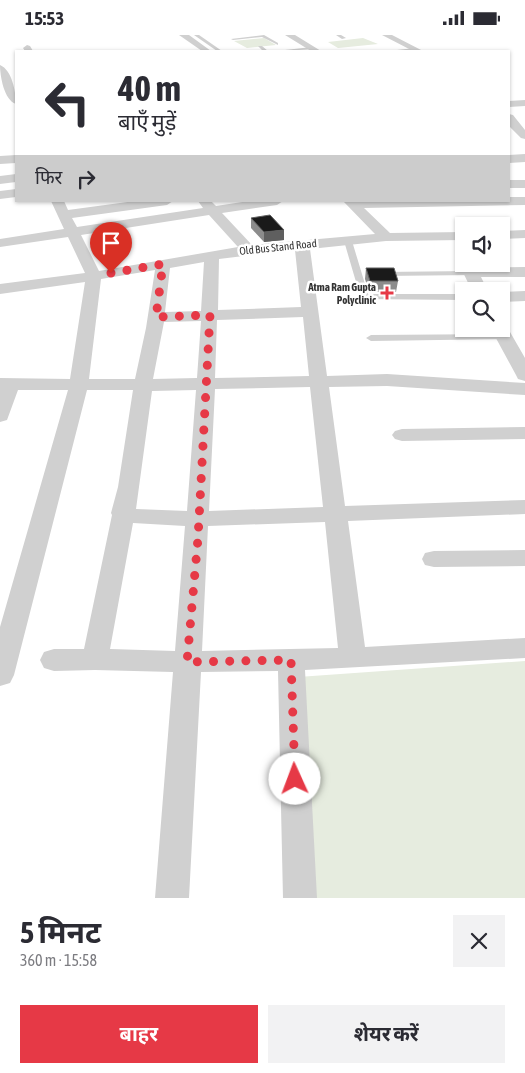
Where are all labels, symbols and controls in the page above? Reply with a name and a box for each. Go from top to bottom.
text: 15:53 [25,7,64,29]
text: 40 m [118,68,181,108]
icon: left [35,70,100,135]
text: बाएँ मुड़ें [118,109,176,135]
icon: right [72,165,100,193]
text: फिर [35,166,62,188]
map controls [455,217,510,337]
button: sound [455,217,510,272]
pin [90,222,132,273]
icon: arrive [97,229,125,257]
street label: Old Bus Stand Road [239,237,317,257]
place label: Atma Ram Gupta Polyclinic [307,281,377,306]
button: search [455,282,510,337]
marker: Atma Ram Gupta Polyclinic [380,286,394,300]
position arrow [268,752,320,804]
text: 5 मिनट [20,915,101,949]
button: close [453,915,505,967]
text: 360 m · 15:58 [20,951,97,969]
button: बाहर [20,1005,258,1063]
button: शेयर करें [268,1005,505,1063]

